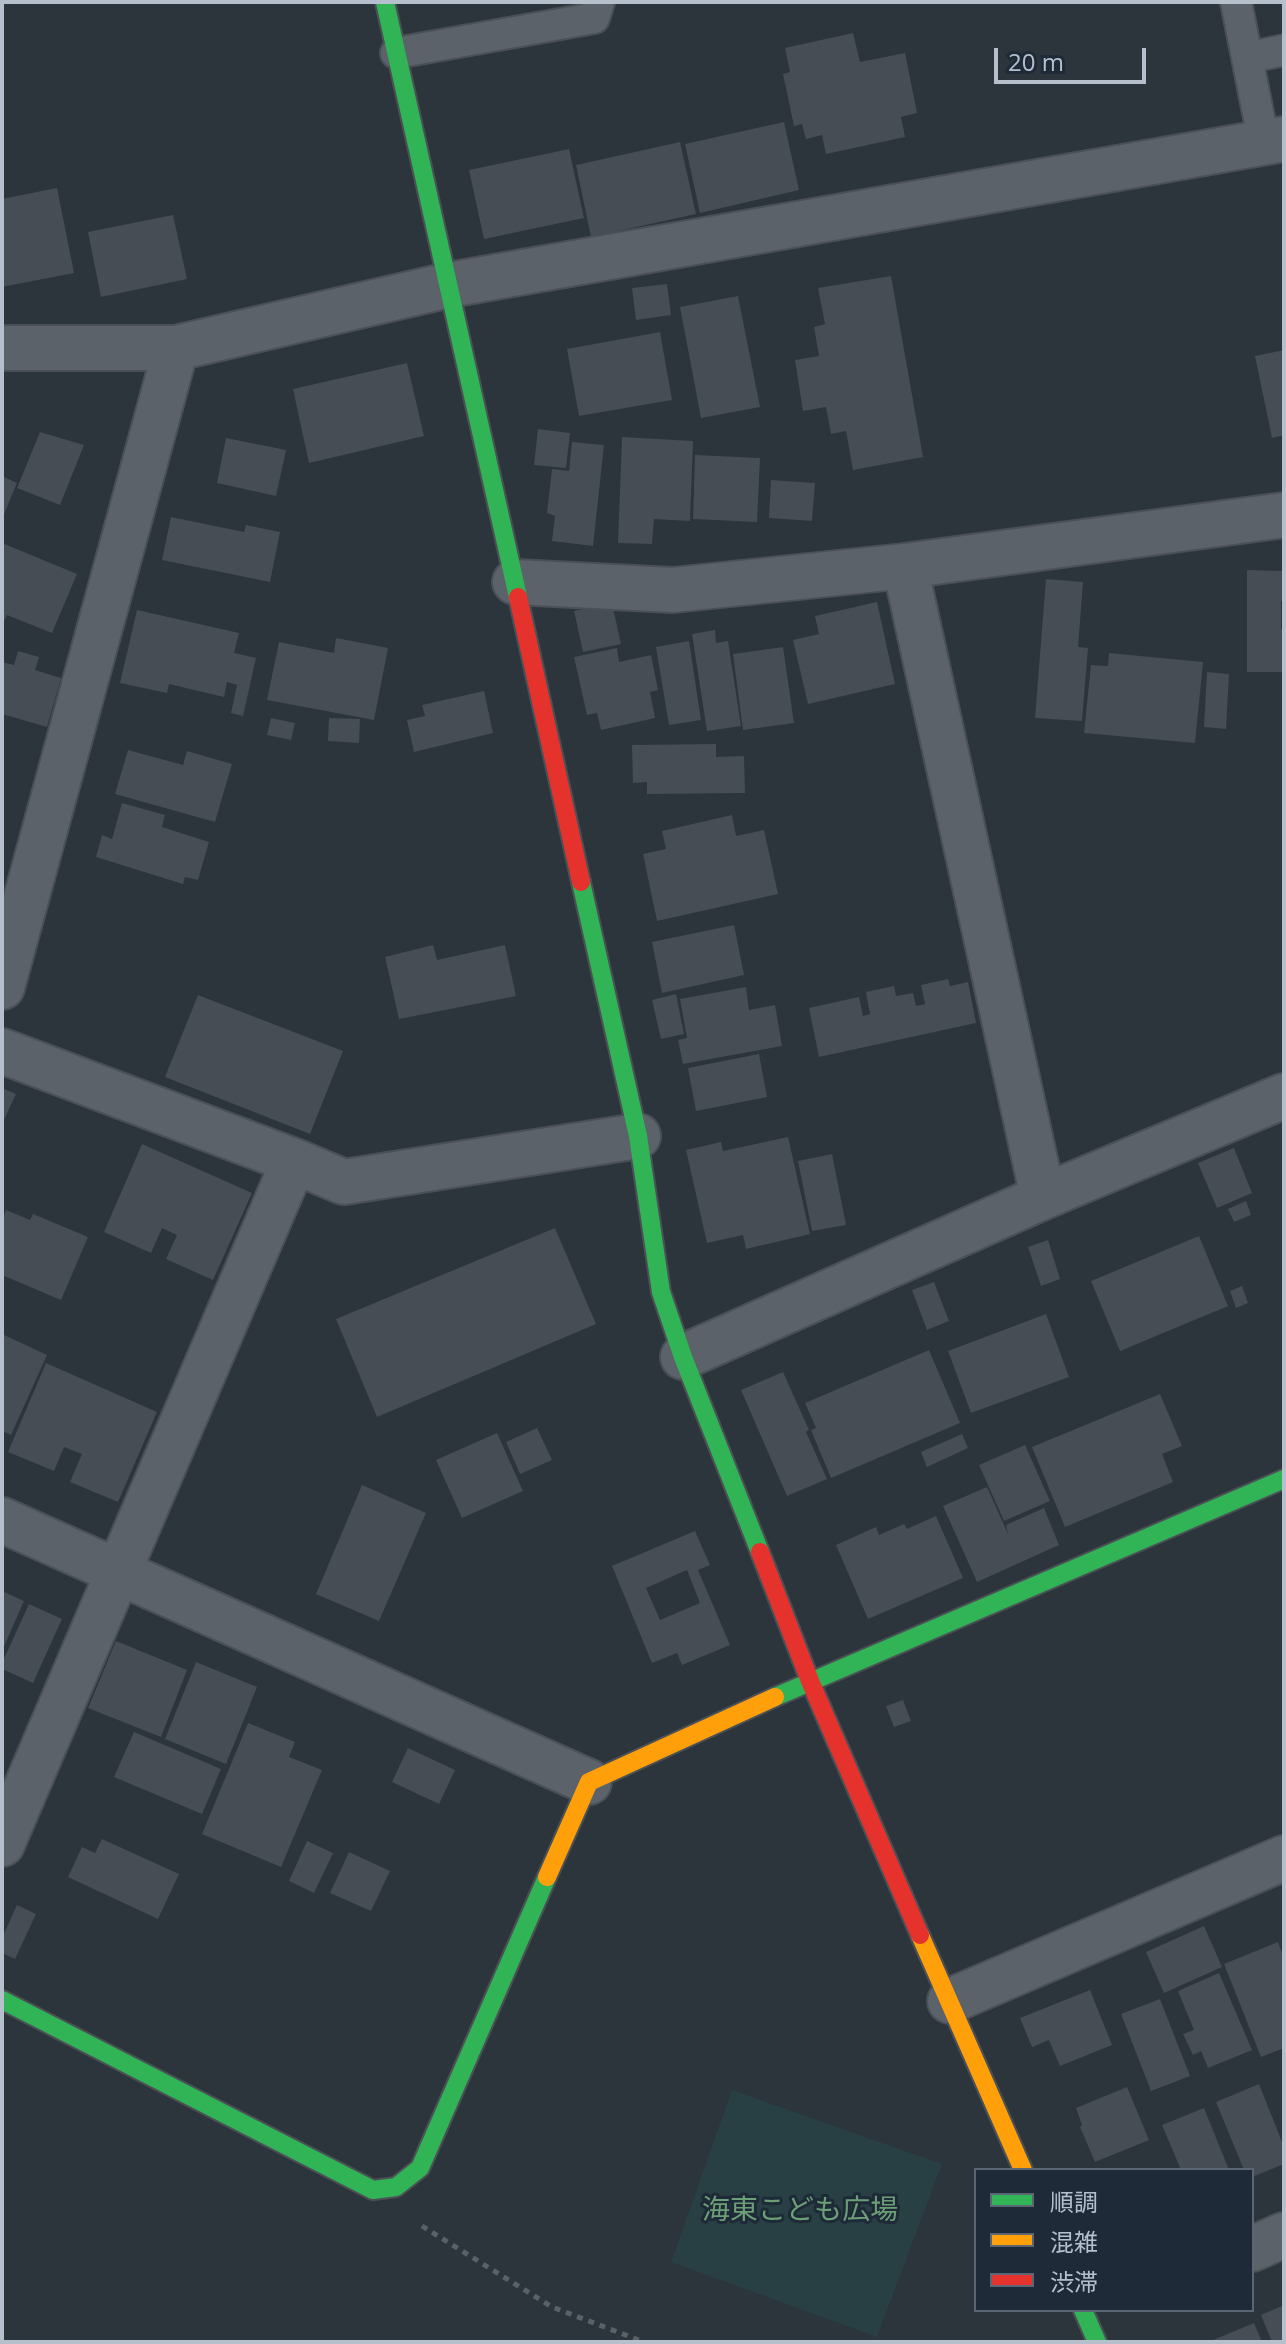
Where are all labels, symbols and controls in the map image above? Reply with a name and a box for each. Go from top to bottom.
scale bar [998,32,1150,82]
text: 20 m [1008,45,1064,78]
legend [974,2168,1254,2312]
text: 順調 [1050,2185,1098,2218]
park label: 海東こども広場 [702,2194,898,2228]
text: 混雑 [1050,2225,1098,2258]
text: 渋滞 [1050,2265,1098,2298]

